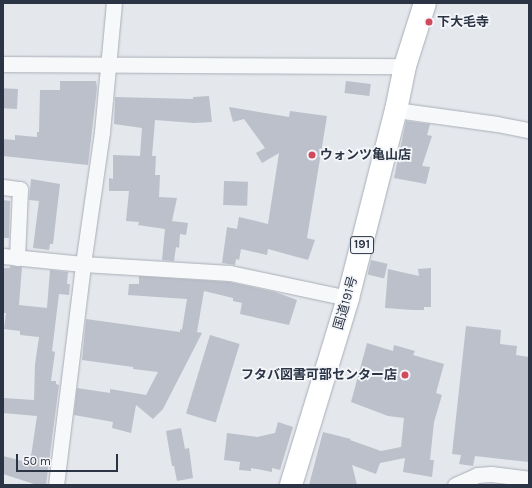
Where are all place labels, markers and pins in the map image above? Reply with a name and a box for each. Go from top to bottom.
place label: 下大毛寺 [437,14,489,30]
marker: 下大毛寺 [424,17,434,27]
place label: ウォンツ亀山店 [320,147,411,163]
marker: ウォンツ亀山店 [307,150,317,160]
place label: フタバ図書可部センター店 [241,367,397,383]
marker: フタバ図書可部センター店 [400,370,410,380]

